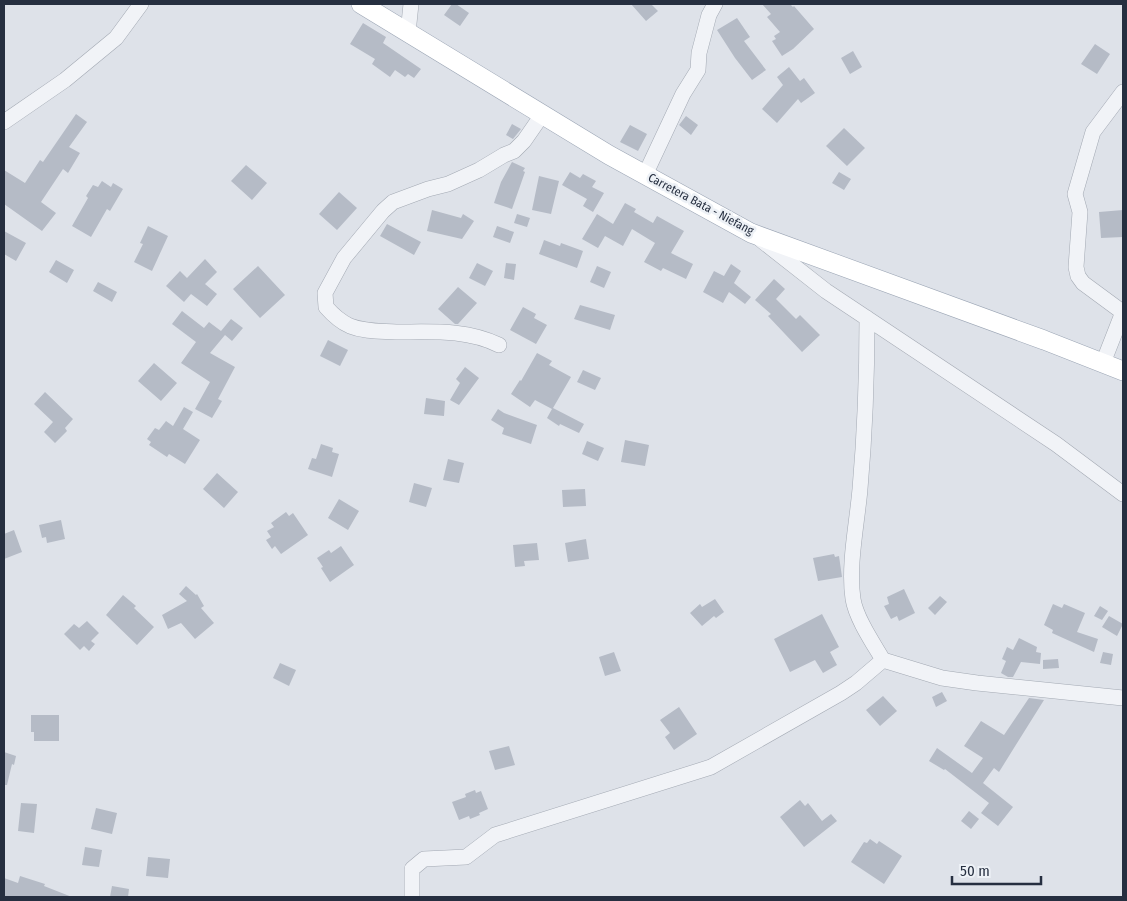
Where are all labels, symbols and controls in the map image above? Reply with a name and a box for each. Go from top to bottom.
street label: Carretera Bata - Niefang [646,170,757,238]
scale bar [952,854,1041,886]
text: 50 m [960,862,990,880]

